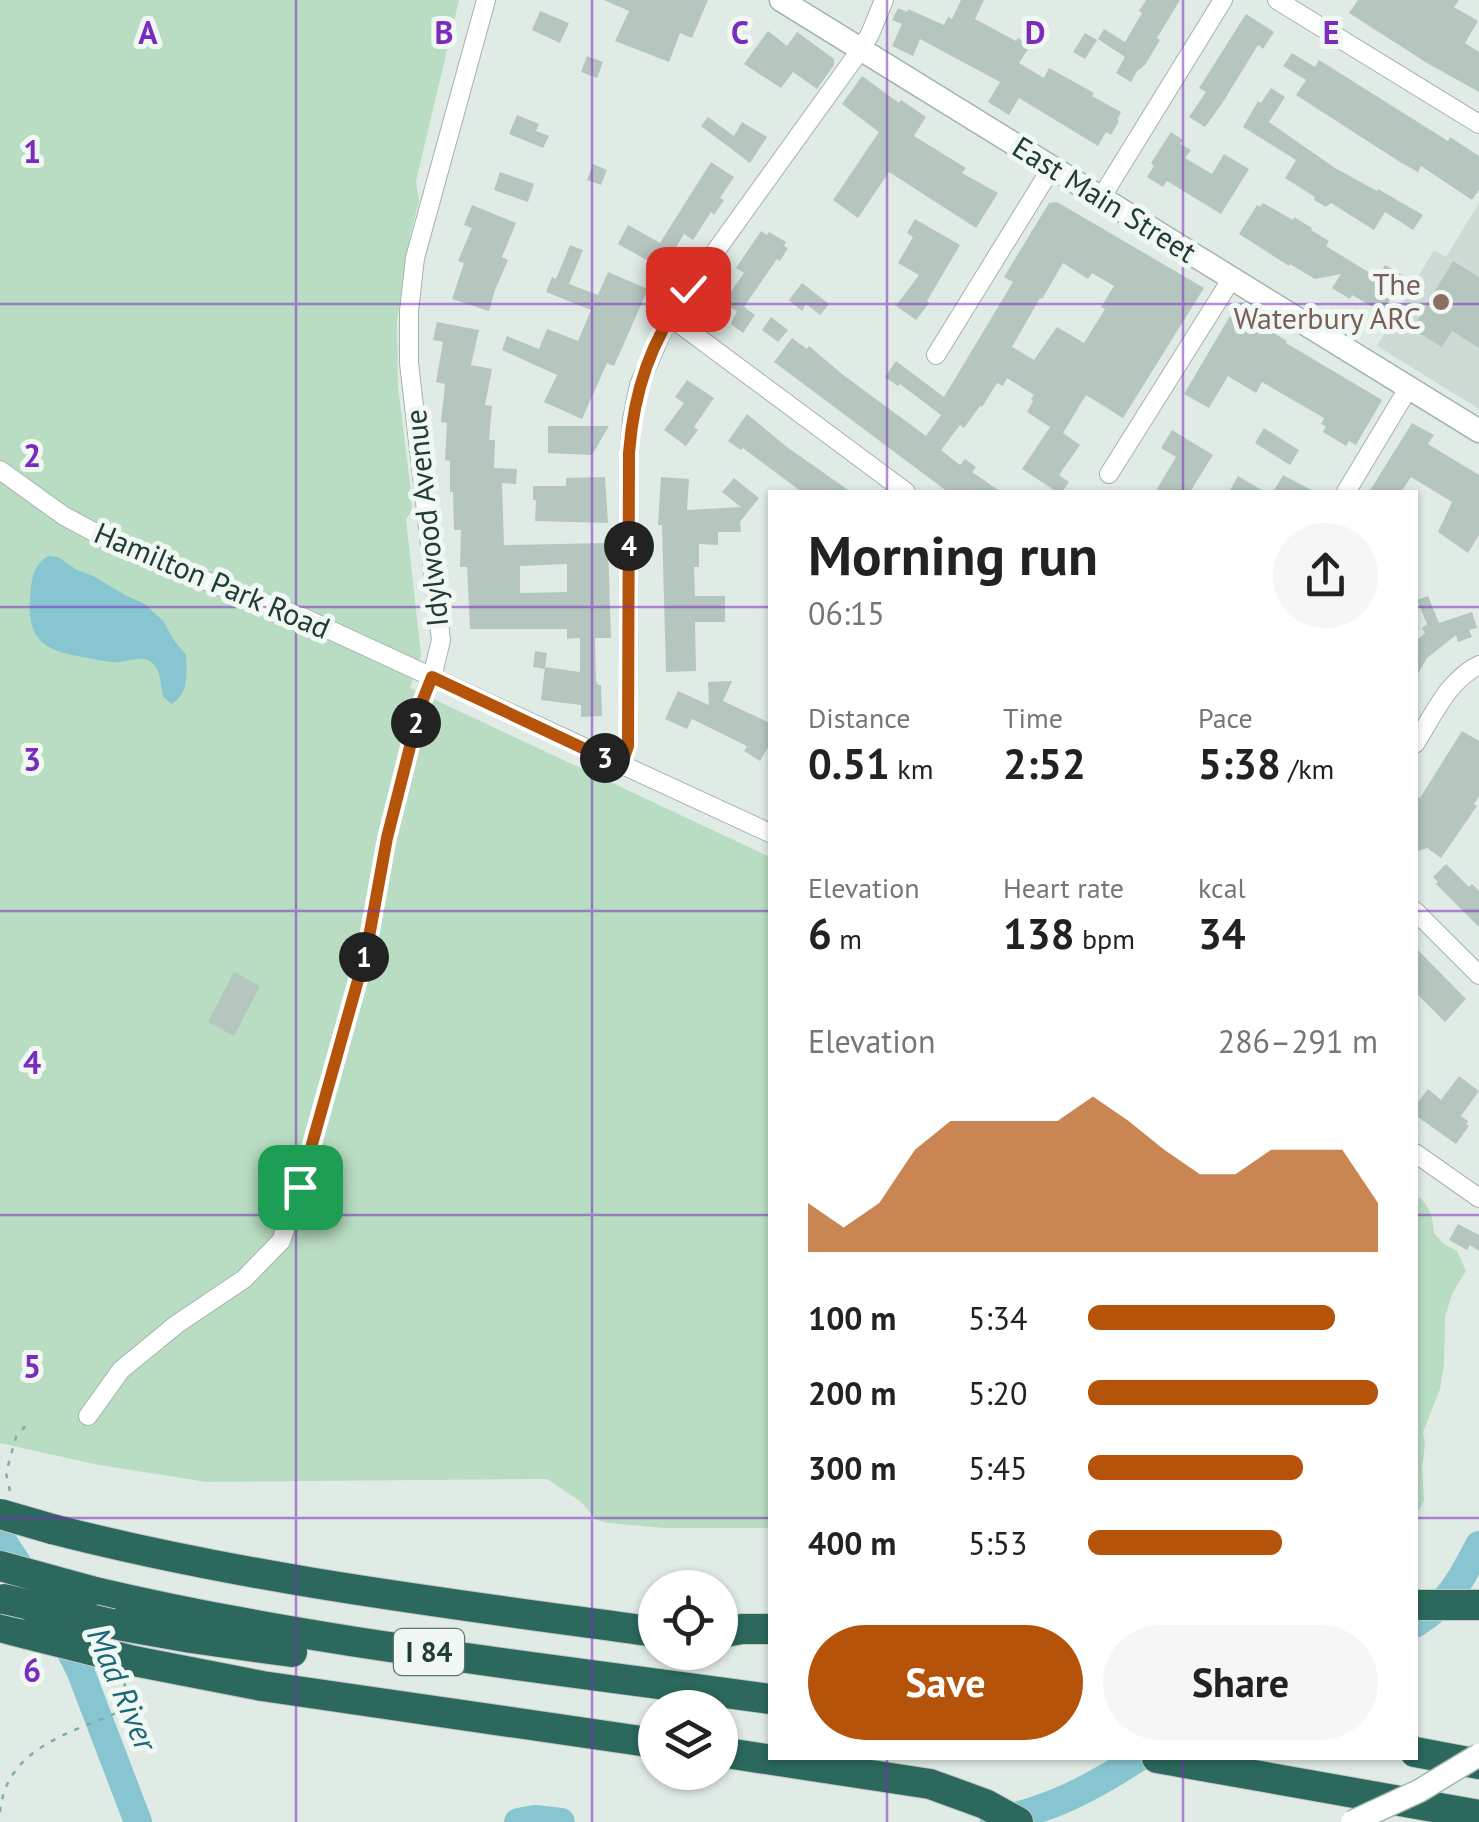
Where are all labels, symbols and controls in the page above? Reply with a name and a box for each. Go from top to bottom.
text: A [138,11,158,53]
text: B [435,11,453,53]
text: C [731,11,749,53]
text: D [1025,11,1045,53]
text: E [1323,11,1339,53]
street label: East Main Street [1006,127,1204,271]
text: 1 [23,130,41,172]
pin [646,247,731,332]
icon: check [661,262,716,317]
place label: The Waterbury ARC [1234,264,1421,337]
marker: The Waterbury ARC [1430,291,1452,313]
street label: Idylwood Avenue [395,408,456,629]
text: 2 [23,434,41,476]
street label: Hamilton Park Road [89,512,336,647]
text: Morning run [808,519,1098,590]
pin: 4 [604,521,654,571]
button: share [1273,523,1378,628]
text: 4 [621,527,637,564]
text: 06:15 [808,592,885,634]
pin: 2 [391,698,441,748]
text: Distance [808,699,911,736]
text: Time [1003,699,1063,736]
text: Pace [1198,699,1253,736]
text: 2 [408,704,424,741]
pin: 3 [580,733,630,783]
text: 0.51 [808,736,890,791]
text: 2:52 [1003,736,1086,791]
text: 5:38 [1198,736,1281,791]
text: 3 [23,738,41,780]
text: 3 [597,739,613,776]
text: km [890,750,933,787]
text: /km [1281,750,1334,787]
text: Elevation [808,869,920,906]
text: Heart rate [1003,869,1124,906]
text: kcal [1198,869,1246,906]
text: 6 [808,906,832,961]
text: 138 [1003,906,1074,961]
text: 34 [1198,906,1246,961]
text: m [832,920,862,957]
text: bpm [1074,920,1135,957]
pin: 1 [339,932,389,982]
text: 1 [356,938,372,975]
text: Elevation [808,1020,935,1062]
text: 286–291 m [1218,1020,1378,1062]
text: 4 [23,1041,41,1083]
pin [258,1145,343,1230]
icon: arrive [273,1160,328,1215]
text: 100 m [808,1297,896,1339]
text: 5:34 [968,1297,1027,1339]
text: 5 [23,1345,41,1387]
text: 200 m [808,1372,896,1414]
text: 5:20 [968,1372,1027,1414]
text: 300 m [808,1447,896,1489]
text: 5:45 [968,1447,1027,1489]
text: 400 m [808,1522,896,1564]
text: 5:53 [968,1522,1027,1564]
map controls [638,1570,738,1790]
button: locate [638,1570,738,1670]
water label: Mad River [78,1621,169,1759]
button: Save [808,1625,1083,1740]
button: Share [1103,1625,1378,1740]
road number: I 84 [394,1629,464,1675]
text: 6 [23,1649,41,1691]
button: layers [638,1690,738,1790]

